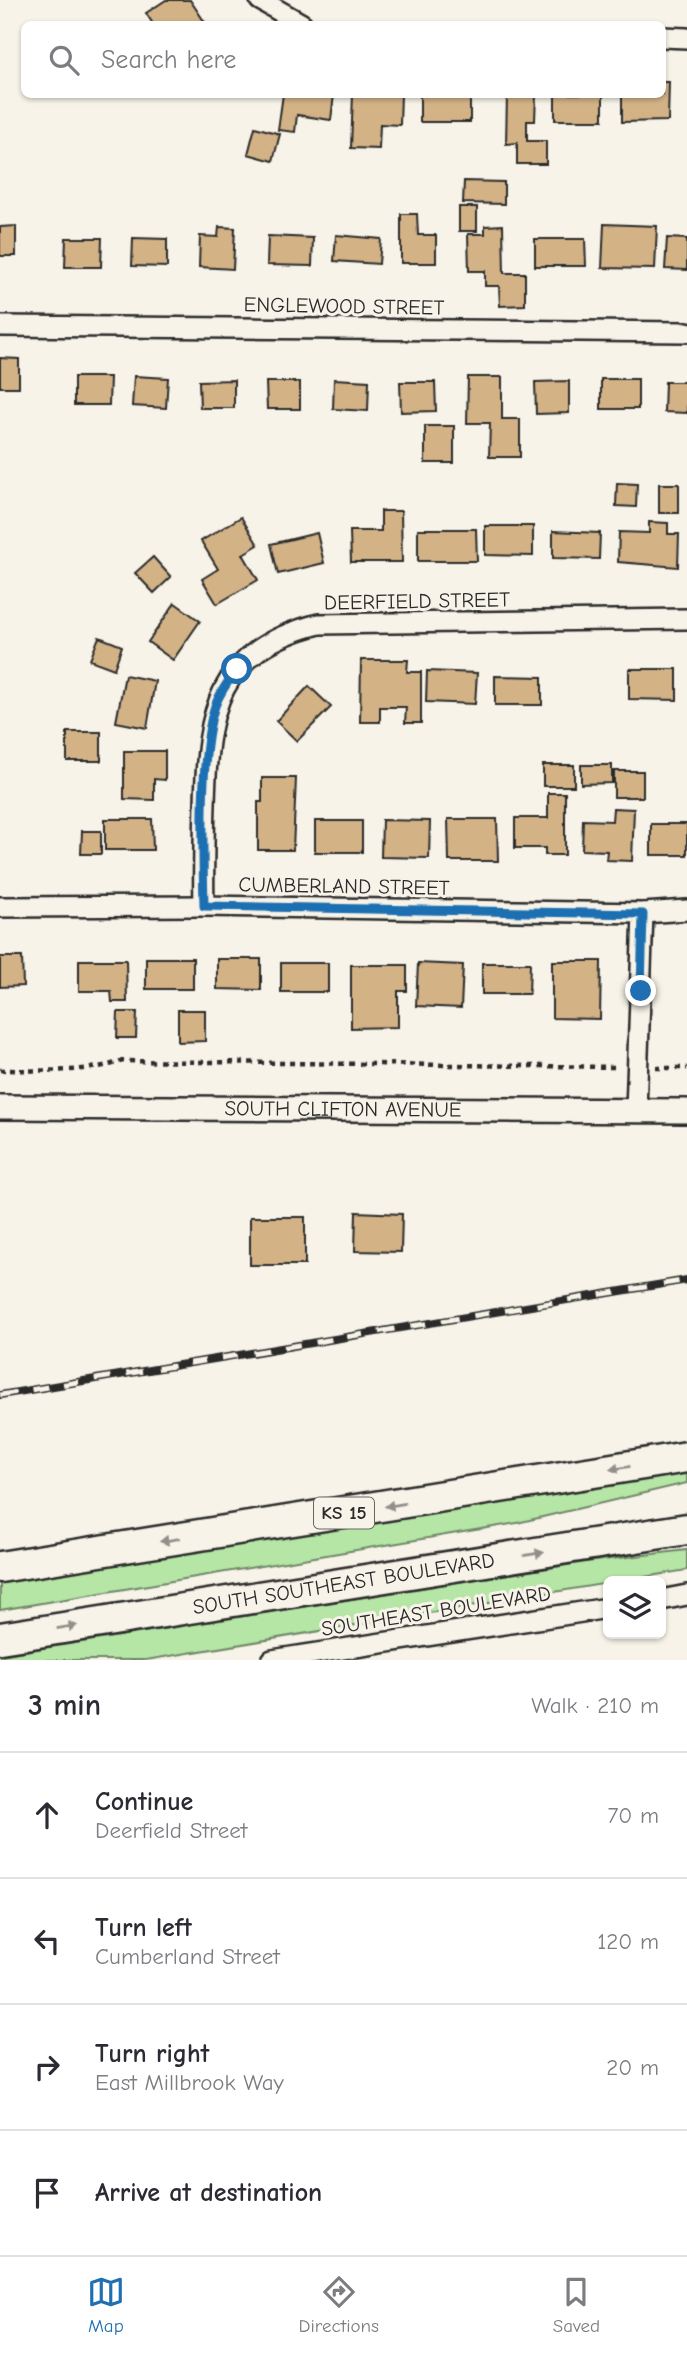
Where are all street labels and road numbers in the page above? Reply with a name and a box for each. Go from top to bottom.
street label: ENGLEWOOD STREET [243,292,445,320]
street label: DEERFIELD STREET [324,587,510,615]
street label: CUMBERLAND STREET [238,872,450,900]
street label: SOUTH CLIFTON AVENUE [224,1096,462,1122]
road number: KS 15 [314,1498,374,1528]
street label: SOUTH SOUTHEAST BOULEVARD [191,1548,497,1620]
street label: SOUTHEAST BOULEVARD [319,1580,553,1642]

